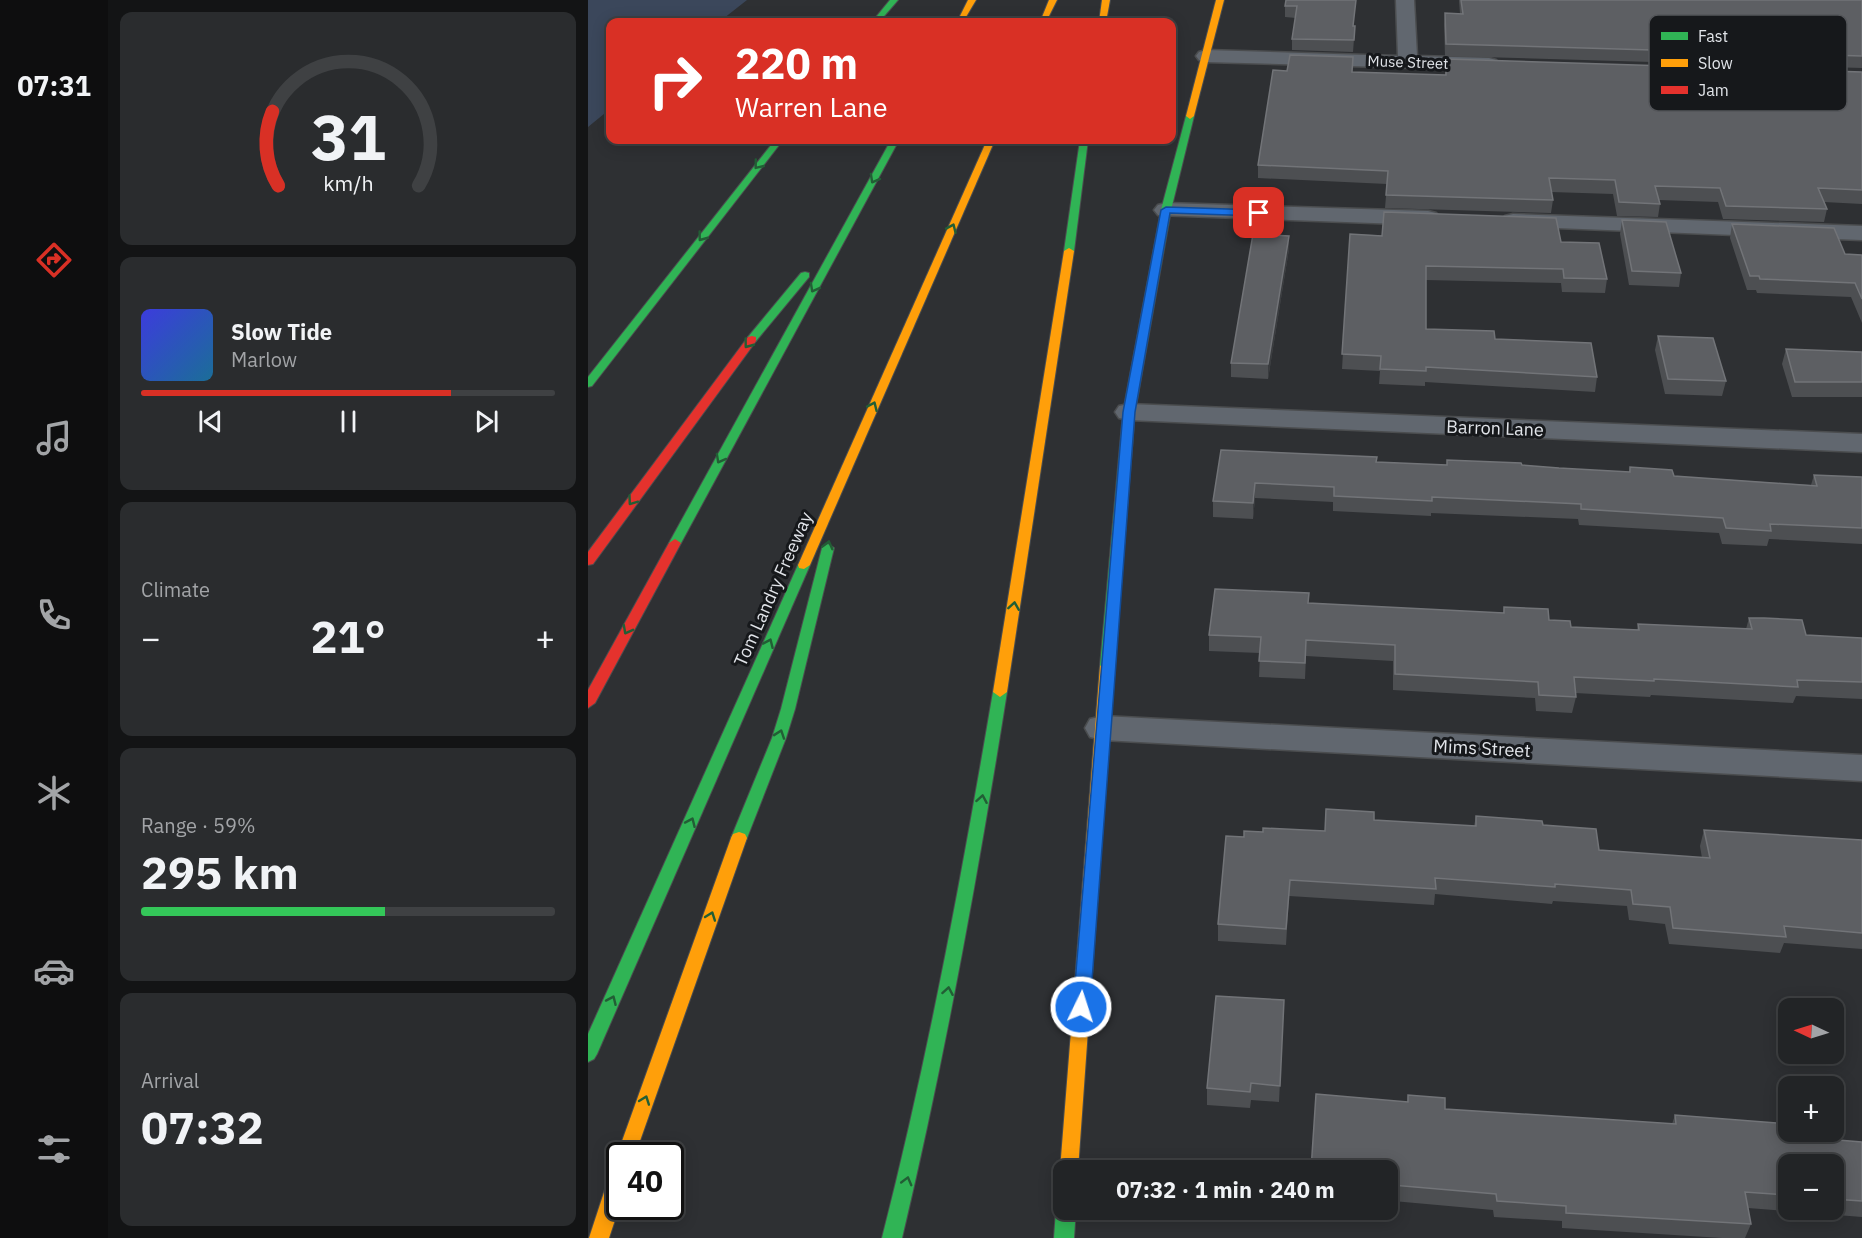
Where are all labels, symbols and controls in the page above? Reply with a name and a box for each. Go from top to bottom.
legend [1649,15,1847,111]
text: Fast [1698,26,1728,46]
text: 220 m [735,36,858,91]
icon: right [636,42,714,120]
street label: Muse Street [1367,51,1449,73]
text: Slow [1698,53,1733,73]
text: 07:31 [17,68,91,103]
text: Jam [1698,80,1729,100]
text: Warren Lane [735,89,888,124]
text: 31 [311,96,385,177]
one-way arrow [754,158,765,169]
text: km/h [323,169,373,197]
one-way arrow [870,173,881,183]
pin [1233,187,1284,238]
icon: arrive [1242,196,1275,229]
one-way arrow [945,223,957,234]
one-way arrow [698,230,709,241]
icon: directions [33,239,75,281]
one-way arrow [810,282,821,292]
text: Slow Tide [231,317,332,346]
one-way arrow [744,337,755,348]
text: Marlow [231,346,297,373]
one-way arrow [866,401,878,412]
icon: previous [194,405,227,438]
icon: pause [332,405,365,438]
icon: next [470,405,503,438]
street label: Barron Lane [1446,415,1544,441]
icon: music [33,417,75,459]
one-way arrow [716,452,727,463]
one-way arrow [628,494,639,505]
street label: Tom Landry Freeway [729,508,817,670]
one-way arrow [821,540,834,550]
text: Climate [141,576,210,603]
icon: phone [33,594,75,636]
one-way arrow [1007,602,1019,611]
text: 21° [310,607,386,665]
text: − [141,616,161,659]
text: + [535,616,555,659]
one-way arrow [623,624,634,634]
one-way arrow [762,639,774,650]
one-way arrow [773,729,785,740]
street label: Mims Street [1433,734,1531,762]
icon: climate [33,772,75,814]
one-way arrow [975,794,988,804]
text: Range · 59% [141,812,256,839]
one-way arrow [684,817,696,828]
text: 295 km [141,843,299,901]
one-way arrow [703,911,716,922]
icon: car [33,950,75,992]
position arrow [1049,975,1113,1039]
one-way arrow [941,986,954,996]
one-way arrow [604,996,616,1007]
north arrow [1778,998,1844,1064]
map controls [1778,998,1844,1220]
text: Arrival [141,1067,199,1094]
button: + [1778,1076,1844,1142]
one-way arrow [637,1095,650,1106]
text: 07:32 [141,1098,264,1156]
icon: filters [33,1128,75,1170]
speed limit sign: 40 [606,1142,684,1220]
button: − [1778,1154,1844,1220]
text: 07:32 · 1 min · 240 m [1116,1175,1335,1204]
one-way arrow [900,1177,913,1187]

